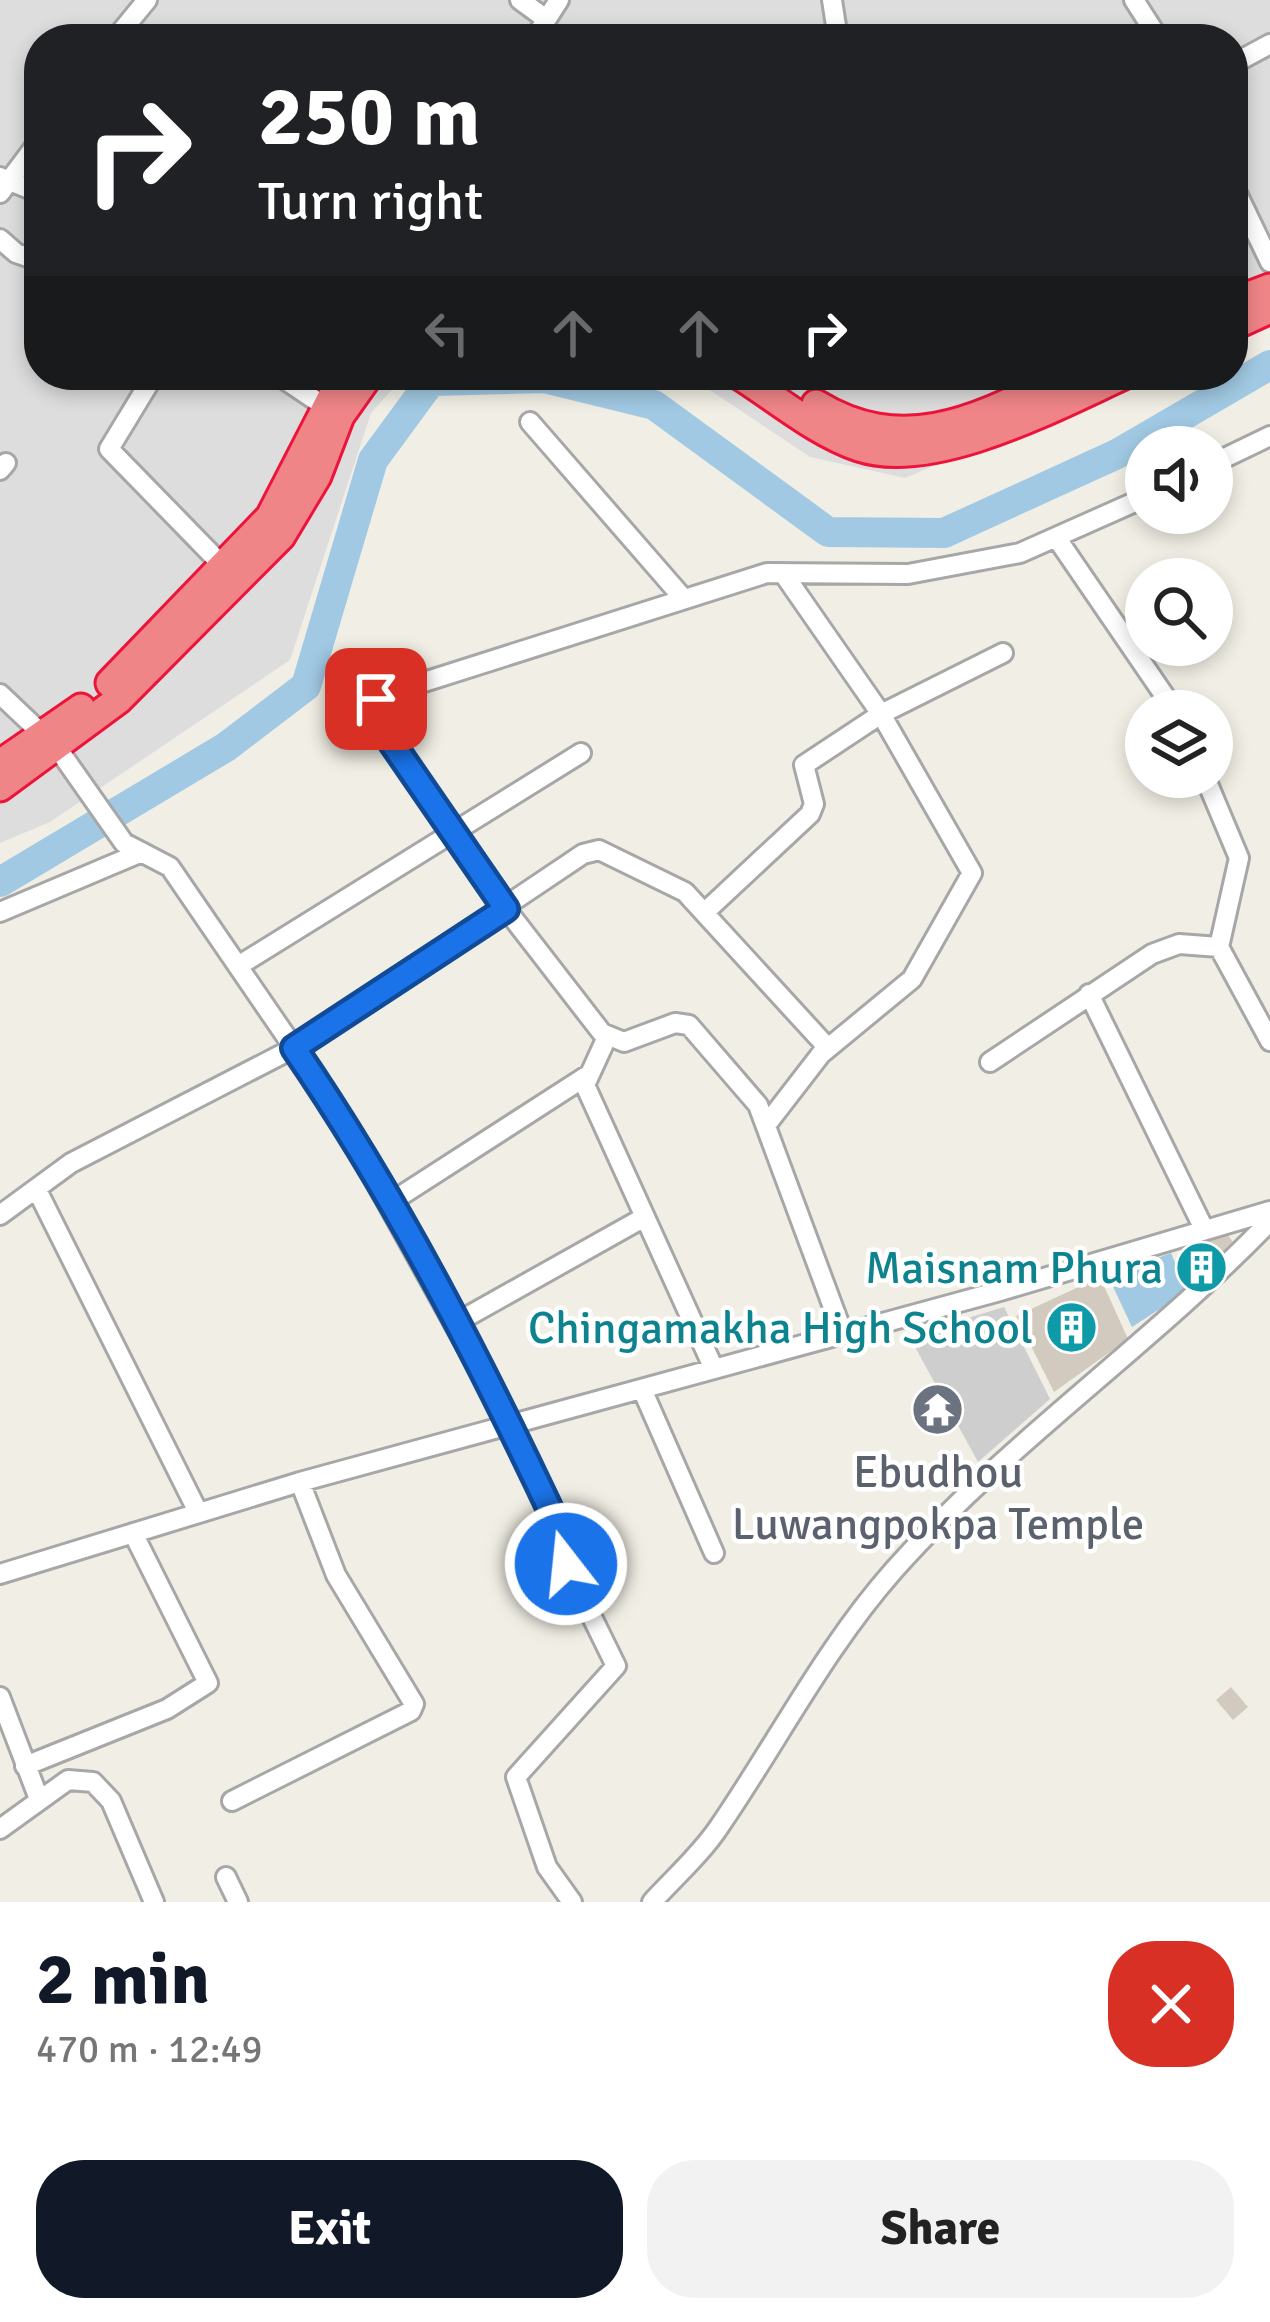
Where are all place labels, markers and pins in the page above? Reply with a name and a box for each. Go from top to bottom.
pin [325,648,427,750]
building icon: Maisnam Phura [1174,1239,1230,1295]
place label: Maisnam Phura [865,1241,1163,1296]
building icon: Chingamakha High School [1044,1299,1100,1355]
place label: Chingamakha High School [528,1301,1033,1356]
temple icon: Ebudhou Luwangpokpa Temple [910,1382,966,1438]
place label: Ebudhou Luwangpokpa Temple [732,1445,1144,1552]

